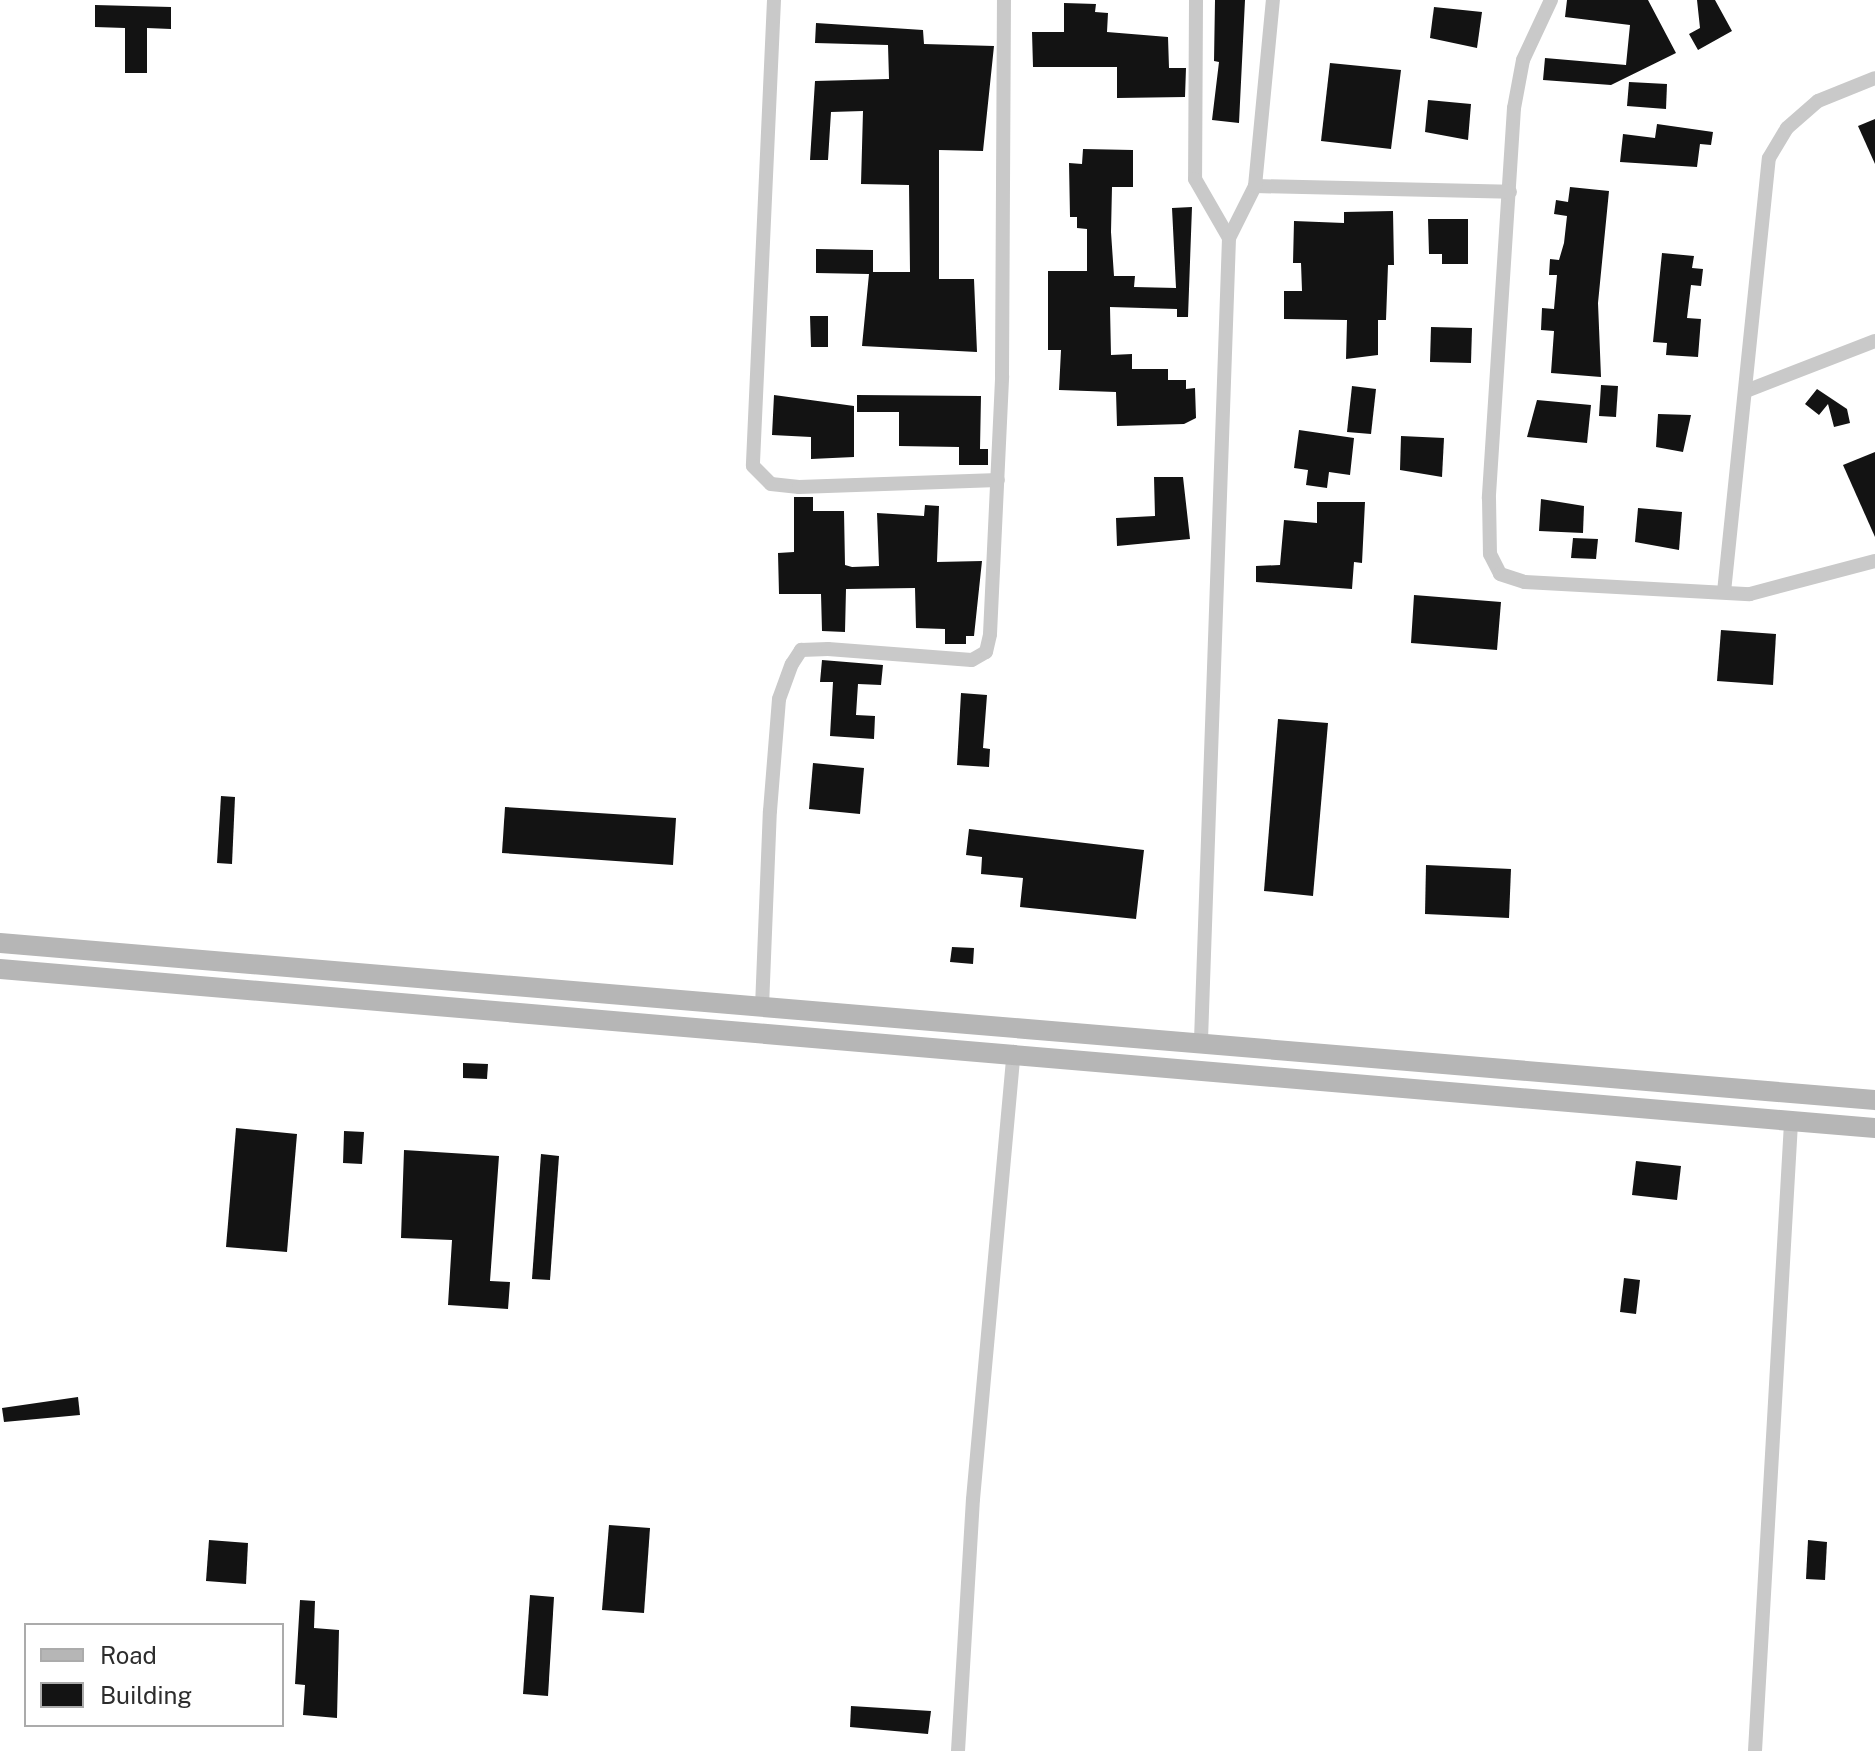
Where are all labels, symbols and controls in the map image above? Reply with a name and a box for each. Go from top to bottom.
legend [24,1623,284,1727]
text: Road [100,1641,157,1669]
text: Building [100,1681,192,1709]

